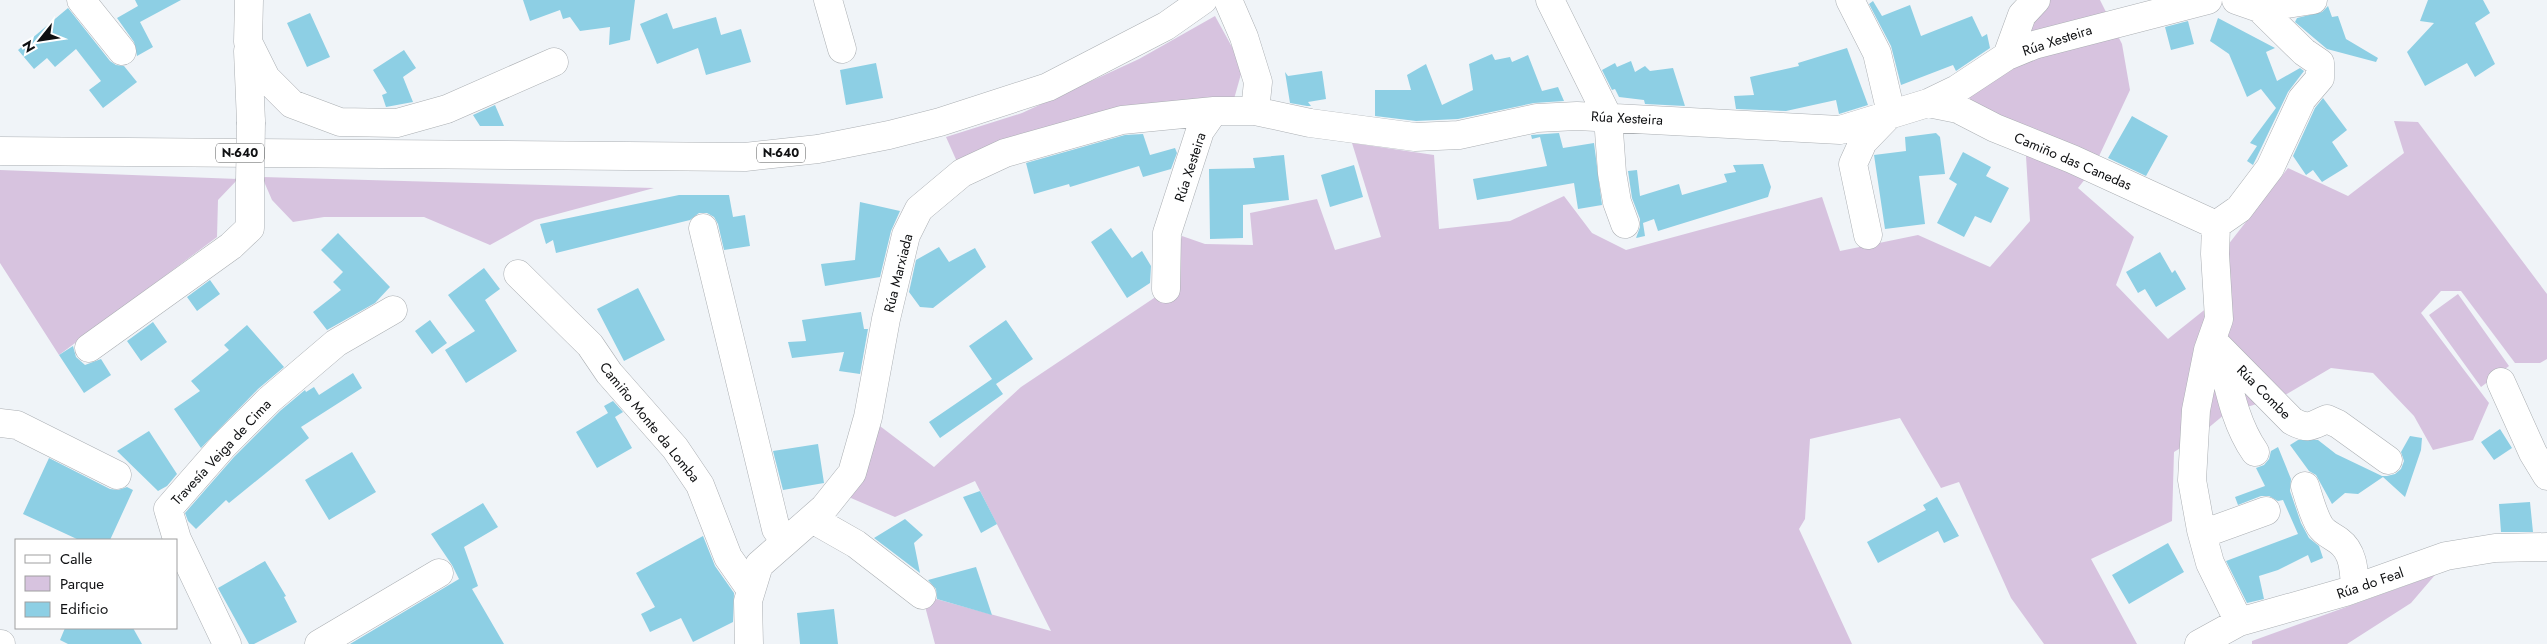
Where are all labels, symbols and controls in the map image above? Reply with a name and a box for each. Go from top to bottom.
north arrow [15,15,65,65]
street label: Rúa Xesteira [2020,19,2094,61]
text: N [17,37,40,56]
street label: Rúa Xesteira [1590,106,1664,130]
street label: Camiño das Canedas [2011,127,2135,195]
street label: Rúa Xesteira [1169,130,1211,204]
road number: N-640 [216,144,264,162]
road number: N-640 [757,144,805,162]
street label: Rúa Marxiada [879,232,917,314]
street label: Camiño Monte da Lomba [595,358,705,486]
street label: Rúa Combe [2232,360,2296,424]
street label: Travesía Veiga de Cima [166,395,276,509]
legend [15,539,178,629]
text: Calle [60,548,92,570]
street label: Rúa do Feal [2334,562,2406,604]
text: Parque [60,573,104,595]
text: Edificio [60,598,108,620]

